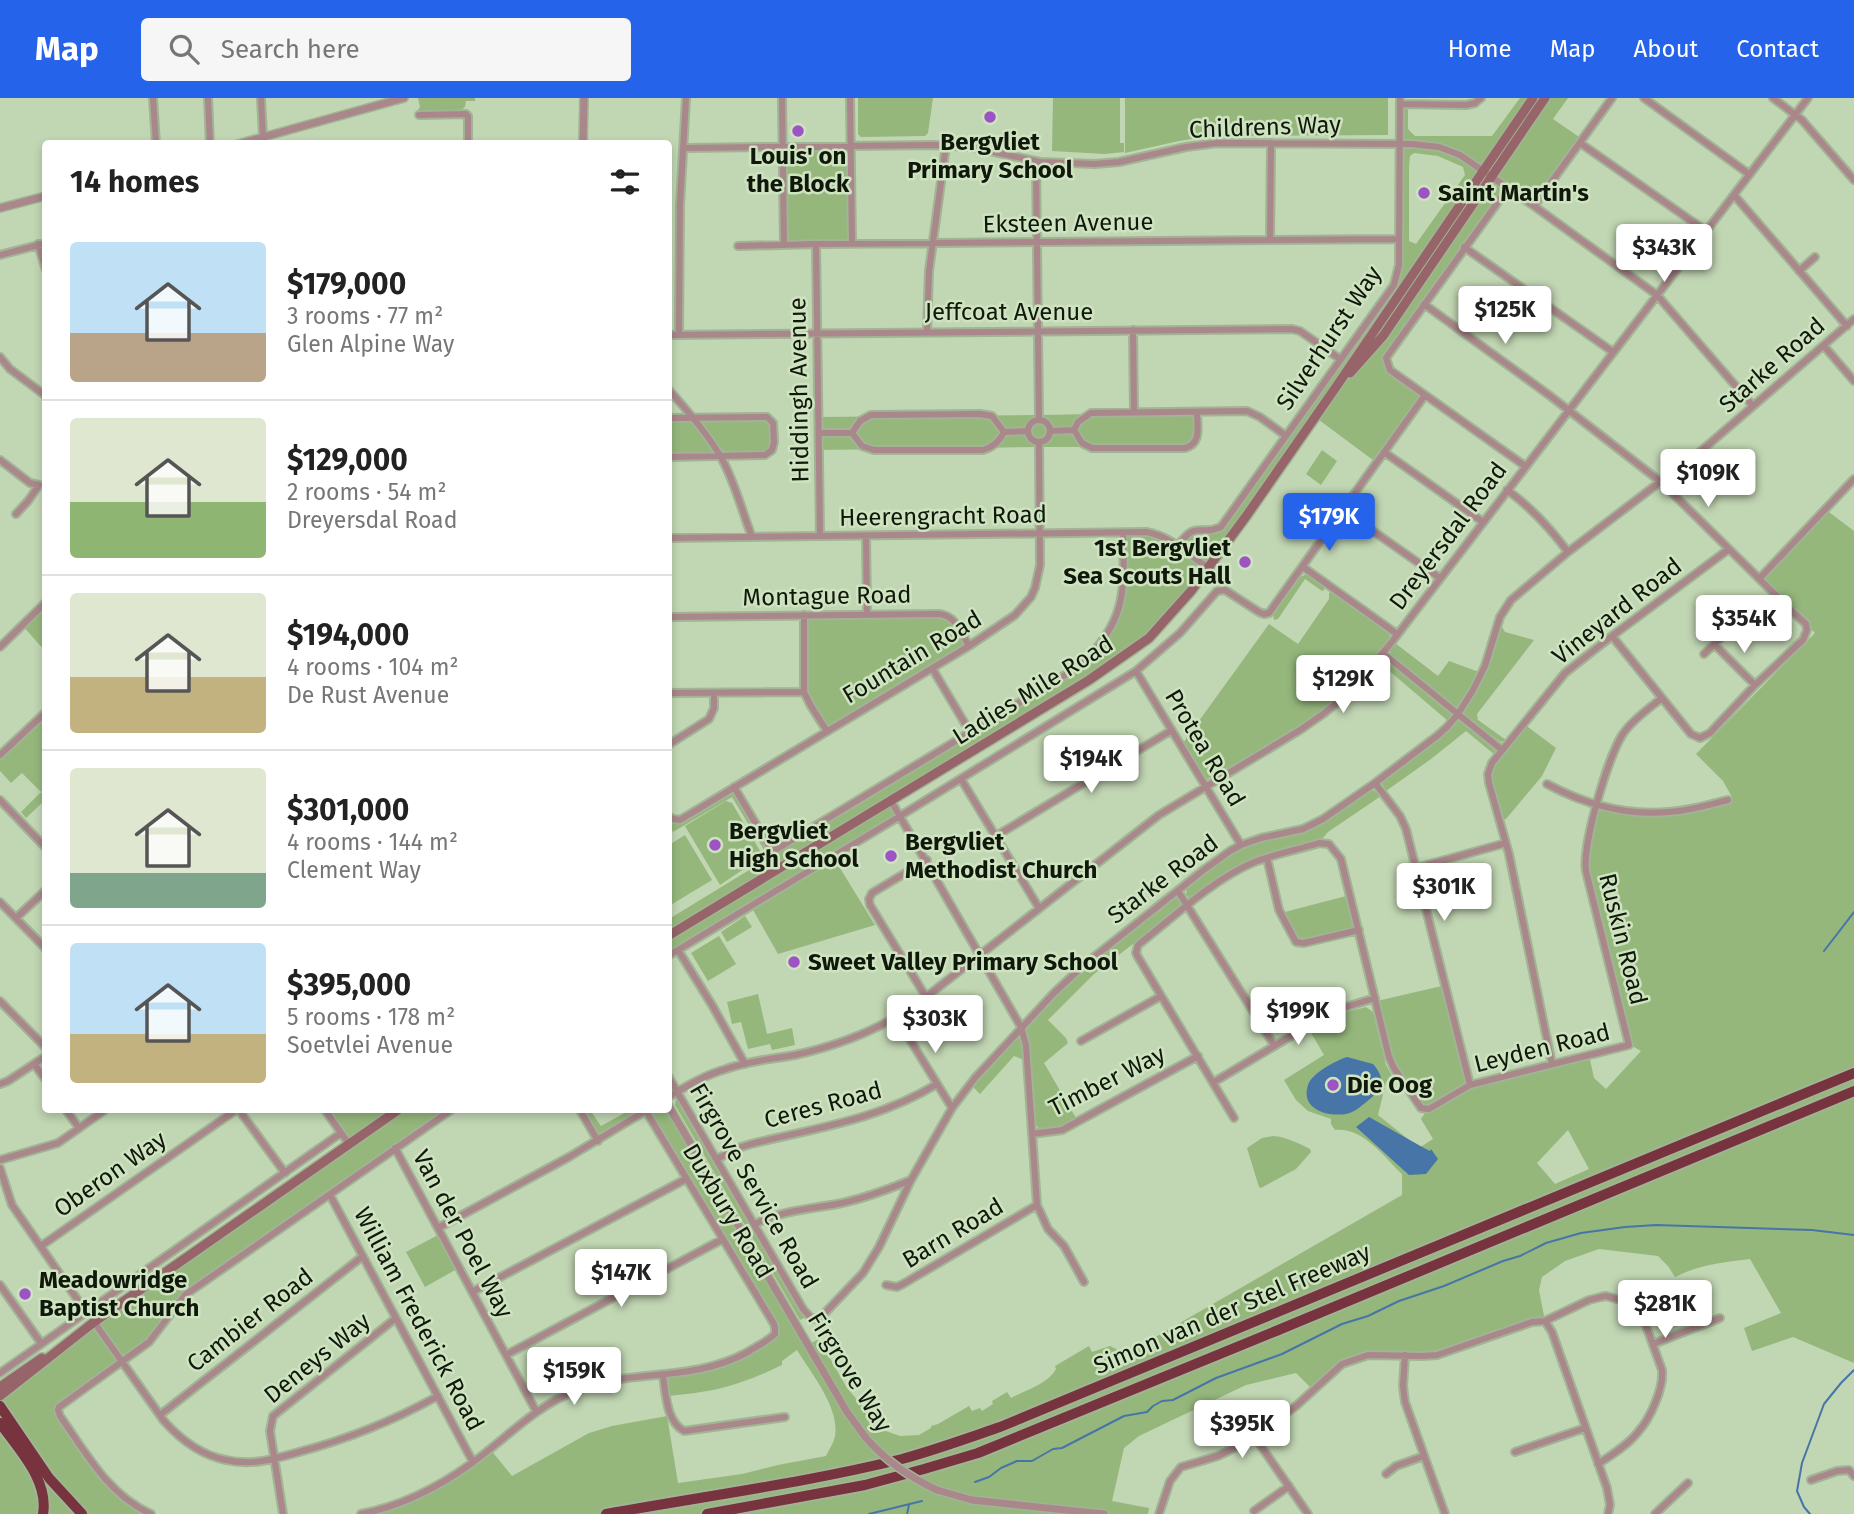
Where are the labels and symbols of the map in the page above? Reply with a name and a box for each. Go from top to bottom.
marker: Bergvliet Primary School [982,109,998,125]
street label: Childrens Way [1188,110,1342,144]
marker: Louis' on the Block [790,123,806,139]
place label: Bergvliet Primary School [907,128,1074,184]
place label: Louis' on the Block [747,142,850,198]
place label: Saint Martin's [1438,179,1589,207]
marker: Saint Martin's [1416,185,1432,201]
street label: Eksteen Avenue [982,208,1154,238]
pin: $343K [1615,225,1713,284]
street label: Silverhurst Way [1271,261,1388,415]
pin: $125K [1456,286,1554,346]
street label: Hiddingh Avenue [783,297,815,483]
street label: Jeffcoat Avenue [925,298,1093,326]
street label: Starke Road [1713,312,1831,418]
pin: $109K [1659,450,1757,509]
street label: Dreyersdal Road [1383,457,1513,615]
pin: $179K [1280,494,1378,553]
street label: Heerengracht Road [839,500,1047,532]
place label: 1st Bergvliet Sea Scouts Hall [1063,534,1232,590]
street label: Vineyard Road [1547,552,1687,670]
marker: 1st Bergvliet Sea Scouts Hall [1237,554,1253,570]
street label: Montague Road [742,581,912,611]
pin: $354K [1695,596,1793,655]
street label: Fountain Road [837,605,987,709]
street label: Ladies Mile Road [948,629,1118,751]
pin: $129K [1294,656,1392,715]
street label: Protea Road [1159,684,1251,812]
pin: $194K [1042,736,1140,795]
place label: Bergvliet High School [729,817,860,873]
place label: Bergvliet Methodist Church [905,828,1097,884]
street label: Starke Road [1102,828,1224,930]
marker: Bergvliet High School [707,837,723,853]
marker: Bergvliet Methodist Church [883,848,899,864]
pin: $301K [1395,864,1493,923]
street label: Ruskin Road [1593,870,1653,1008]
place label: Sweet Valley Primary School [808,948,1119,976]
marker: Sweet Valley Primary School [786,954,802,970]
pin: $199K [1249,988,1347,1047]
pin: $303K [886,996,984,1055]
street label: Leyden Road [1471,1018,1613,1078]
street label: Timber Way [1044,1040,1170,1122]
place label: Die Oog [1347,1071,1433,1099]
street label: Ceres Road [761,1076,885,1134]
marker: Die Oog [1325,1077,1341,1093]
street label: Firgrove Service Road [684,1078,824,1294]
street label: Oberon Way [49,1125,172,1223]
street label: Duxbury Road [677,1139,779,1283]
street label: Van der Poel Way [407,1145,519,1323]
street label: Barn Road [897,1192,1009,1274]
street label: William Frederick Road [348,1203,490,1435]
street label: Simon van der Stel Freeway [1089,1238,1375,1380]
pin: $147K [572,1250,670,1309]
street label: Cambier Road [182,1262,318,1378]
place label: Meadowridge Baptist Church [39,1266,199,1322]
pin: $281K [1616,1280,1714,1340]
marker: Meadowridge Baptist Church [17,1286,33,1302]
street label: Deneys Way [258,1307,376,1409]
street label: Firgrove Way [802,1307,898,1437]
pin: $159K [525,1348,623,1407]
pin: $395K [1193,1400,1291,1460]

